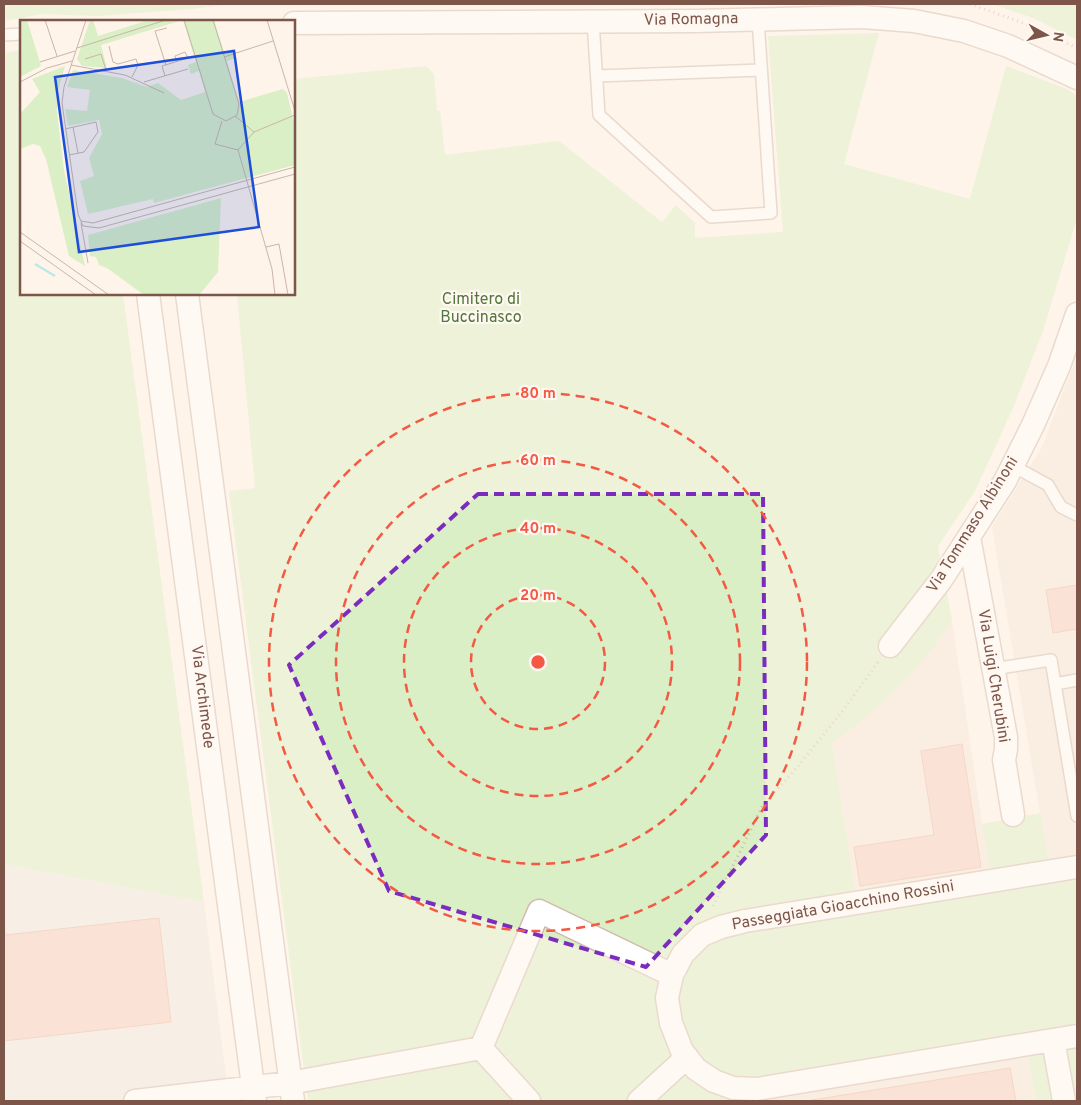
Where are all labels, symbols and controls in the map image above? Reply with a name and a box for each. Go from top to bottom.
street label: Via Romagna [643,9,739,31]
north arrow [1021,10,1071,60]
inset map [20,20,295,295]
text: N [1048,30,1067,43]
park label: Cimitero di Buccinasco [440,290,522,328]
text: 80 m [520,385,556,404]
text: 60 m [520,452,556,471]
street label: Via Tommaso Albinoni [923,453,1023,597]
text: 40 m [520,520,556,539]
text: 20 m [520,587,556,606]
street label: Via Luigi Cherubini [973,608,1013,744]
street label: Via Archimede [186,644,218,750]
centre of rings [529,653,547,671]
street label: Passeggiata Gioacchino Rossini [730,877,956,935]

